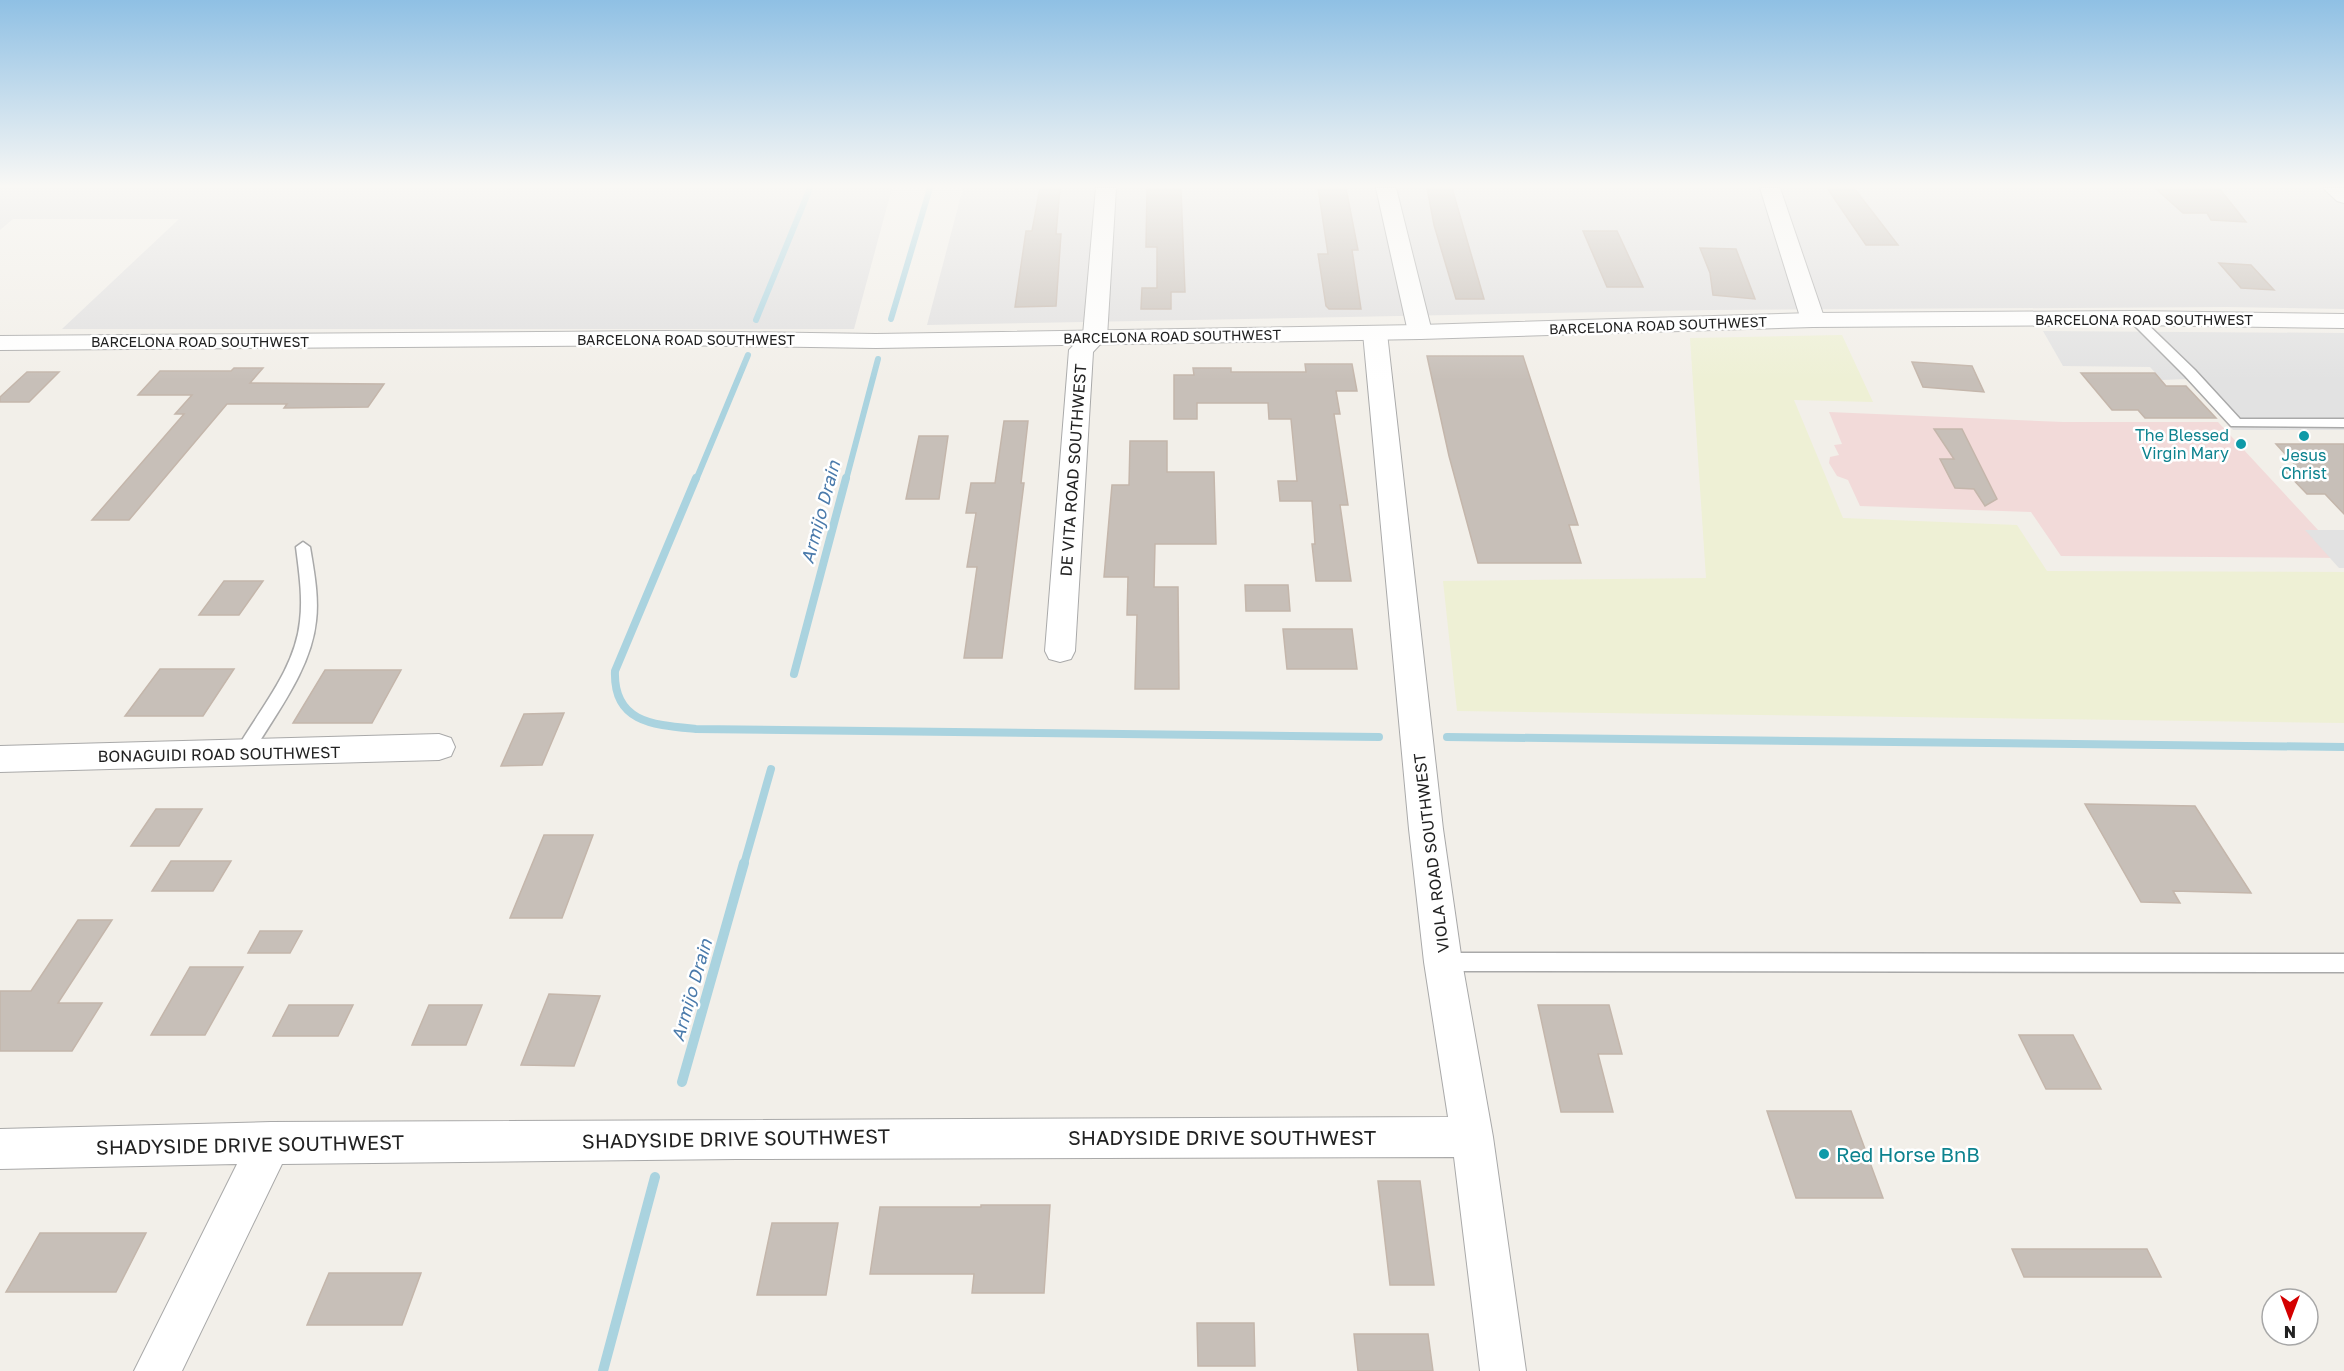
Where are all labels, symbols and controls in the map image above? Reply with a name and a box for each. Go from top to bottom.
street label: BARCELONA ROAD SOUTHWEST [2035,311,2253,328]
street label: BARCELONA ROAD SOUTHWEST [1549,313,1768,337]
street label: BARCELONA ROAD SOUTHWEST [1063,326,1281,346]
street label: BARCELONA ROAD SOUTHWEST [577,331,795,348]
street label: BARCELONA ROAD SOUTHWEST [91,333,309,350]
street label: DE VITA ROAD SOUTHWEST [1056,363,1090,577]
place label: The Blessed Virgin Mary [2135,425,2229,463]
marker: Jesus Christ [2297,429,2311,443]
marker: The Blessed Virgin Mary [2234,437,2248,451]
place label: Jesus Christ [2281,445,2327,483]
water label: Armijo Drain [796,457,845,566]
street label: BONAGUIDI ROAD SOUTHWEST [98,742,340,766]
street label: VIOLA ROAD SOUTHWEST [1409,752,1453,954]
water label: Armijo Drain [666,935,716,1044]
street label: SHADYSIDE DRIVE SOUTHWEST [582,1123,890,1153]
street label: SHADYSIDE DRIVE SOUTHWEST [1068,1125,1376,1149]
street label: SHADYSIDE DRIVE SOUTHWEST [96,1129,404,1159]
place label: Red Horse BnB [1836,1142,1980,1166]
marker: Red Horse BnB [1817,1147,1831,1161]
north arrow [2260,1287,2320,1347]
text: N [2284,1322,2296,1342]

